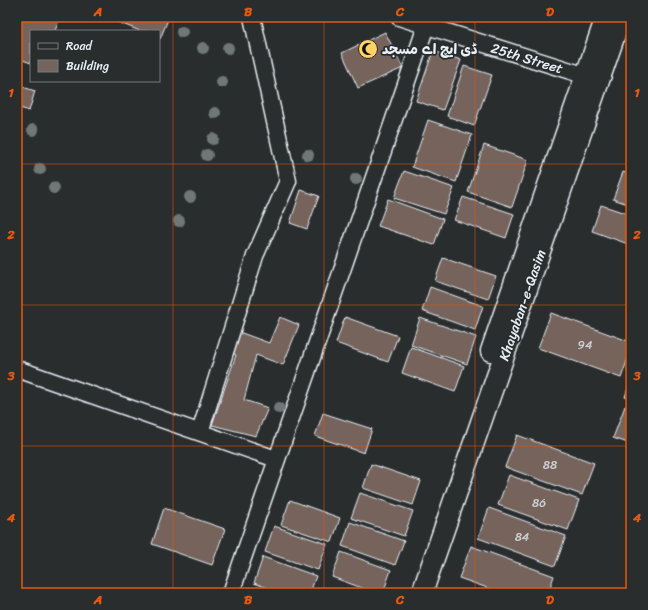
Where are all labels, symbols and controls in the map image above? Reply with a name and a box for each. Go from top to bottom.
text: A [93,0,102,23]
text: B [244,0,253,23]
text: C [395,0,405,23]
text: D [546,0,554,23]
legend [30,30,160,82]
text: Road [66,35,93,57]
street label: 25th Street [488,36,566,81]
place label: ڈی ایچ اے مسجد [382,37,478,62]
mosque icon: ڈی ایچ اے مسجد [357,38,379,60]
text: Building [66,55,109,77]
text: 1 [8,81,14,104]
text: 1 [634,81,640,104]
text: 2 [6,223,15,246]
text: 2 [632,223,641,246]
street label: Khayaban-e-Qasim [492,246,553,364]
house number: 94 [578,334,593,356]
text: 3 [6,364,15,387]
text: 3 [632,364,641,387]
house number: 88 [543,454,557,476]
house number: 86 [532,492,546,514]
text: 4 [6,506,16,529]
text: 4 [632,506,642,529]
house number: 84 [515,526,530,548]
text: A [93,588,102,610]
text: B [244,588,253,610]
text: C [395,588,405,610]
text: D [546,588,554,610]

